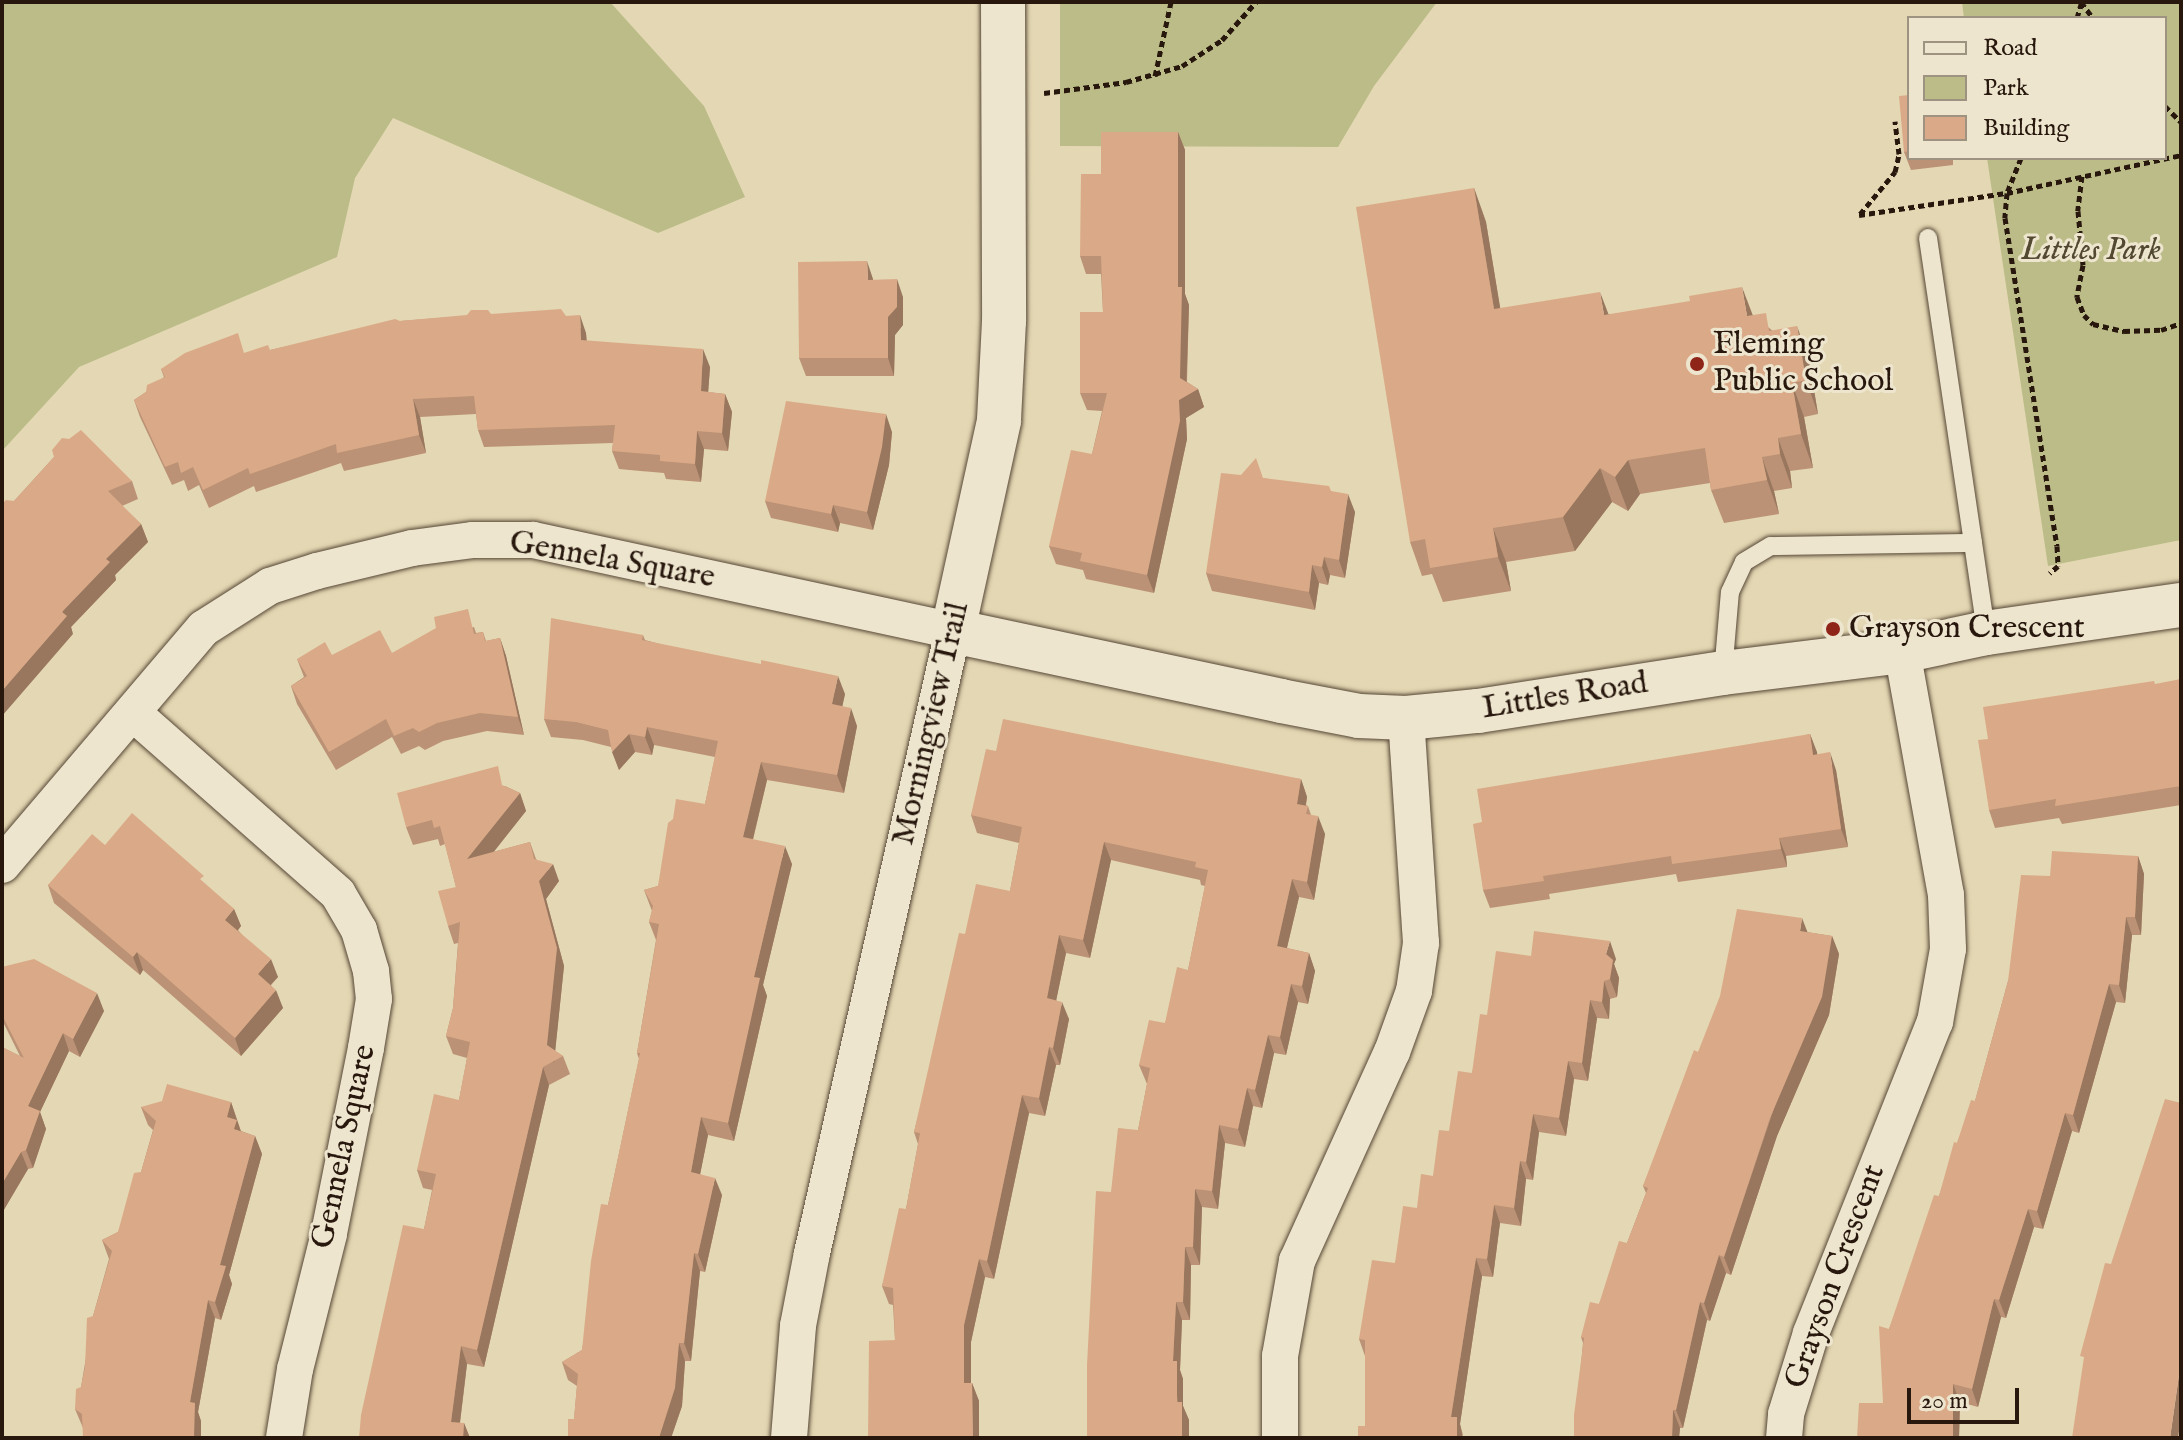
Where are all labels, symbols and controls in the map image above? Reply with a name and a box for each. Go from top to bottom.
legend [1907,16,2167,160]
text: Road [1983,33,2037,64]
text: Park [1983,73,2029,104]
text: Building [1983,113,2069,144]
park label: Littles Park [2021,232,2161,270]
place label: Fleming Public School [1713,327,1893,402]
marker: Fleming Public School [1688,355,1706,373]
street label: Gennela Square [506,524,718,598]
street label: Morningview Trail [885,599,979,849]
place label: Grayson Crescent [1849,610,2085,648]
marker: Grayson Crescent [1824,620,1842,638]
street label: Littles Road [1480,665,1650,729]
street label: Gennela Square [305,1041,385,1253]
street label: Grayson Crescent [1778,1160,1894,1394]
scale bar [1911,1372,2023,1422]
text: 20 m [1921,1386,1968,1417]

